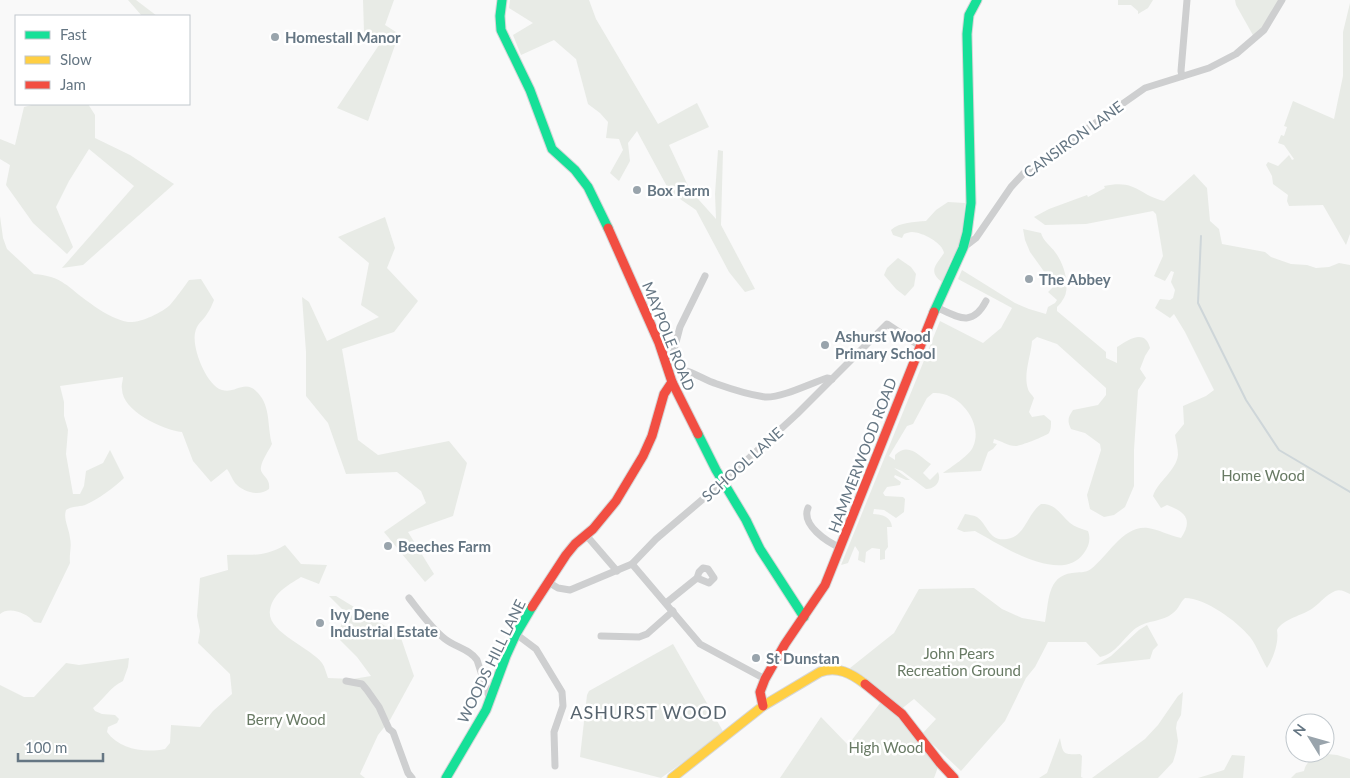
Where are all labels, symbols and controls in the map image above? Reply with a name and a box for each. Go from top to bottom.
legend [15,15,190,105]
text: Fast [60,25,87,43]
place label: Homestall Manor [285,28,401,46]
marker: Homestall Manor [269,31,281,43]
text: Slow [60,50,92,68]
text: Jam [60,75,86,93]
street label: CANSIRON LANE [1020,97,1126,181]
place label: Box Farm [647,181,710,199]
marker: Box Farm [631,184,643,196]
place label: The Abbey [1039,270,1111,288]
marker: The Abbey [1023,273,1035,285]
street label: MAYPOLE ROAD [639,279,699,393]
place label: Ashurst Wood Primary School [834,327,935,362]
marker: Ashurst Wood Primary School [819,339,831,351]
street label: HAMMERWOOD ROAD [824,375,900,535]
street label: SCHOOL LANE [698,423,786,505]
park label: Home Wood [1221,466,1305,484]
place label: Beeches Farm [398,537,491,555]
marker: Beeches Farm [382,540,394,552]
street label: WOODS HILL LANE [453,596,529,726]
place label: Ivy Dene Industrial Estate [330,605,438,640]
marker: Ivy Dene Industrial Estate [314,617,326,629]
park label: John Pears Recreation Ground [897,644,1021,679]
place label: St Dunstan [766,649,840,667]
marker: St Dunstan [750,652,762,664]
district label: ASHURST WOOD [570,701,728,723]
park label: Berry Wood [246,710,326,728]
north arrow [1285,713,1335,763]
text: N [1289,720,1309,739]
scale bar [18,730,102,762]
text: 100 m [25,738,67,756]
park label: High Wood [849,738,923,756]

